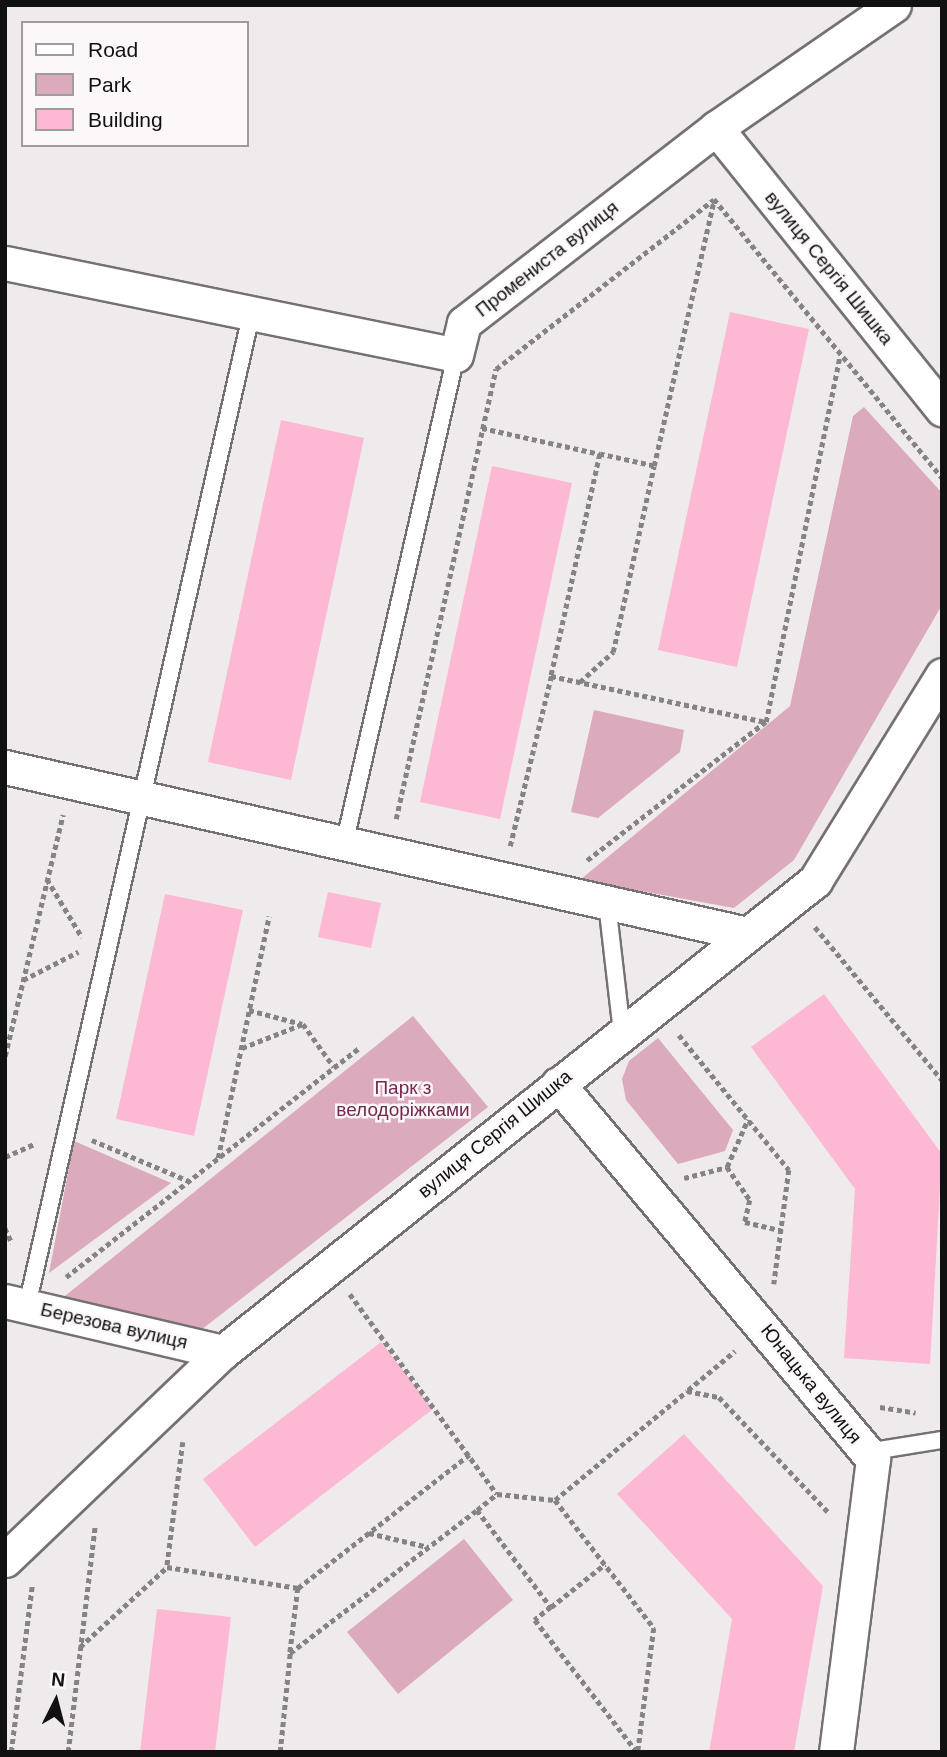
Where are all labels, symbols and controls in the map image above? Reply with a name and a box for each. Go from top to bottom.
legend [21,21,248,147]
text: Road [88,38,138,61]
text: Park [88,73,131,96]
text: Building [88,108,163,131]
street label: вулиця Сергія Шишка [760,187,898,349]
street label: Промениста вулиця [471,196,623,322]
street label: вулиця Сергія Шишка [414,1065,576,1203]
park label: Парк з велодоріжками [336,1077,470,1121]
street label: Березова вулиця [38,1298,190,1354]
street label: Юнацька вулиця [756,1320,866,1448]
north arrow [21,1666,91,1736]
text: N [50,1668,66,1691]

